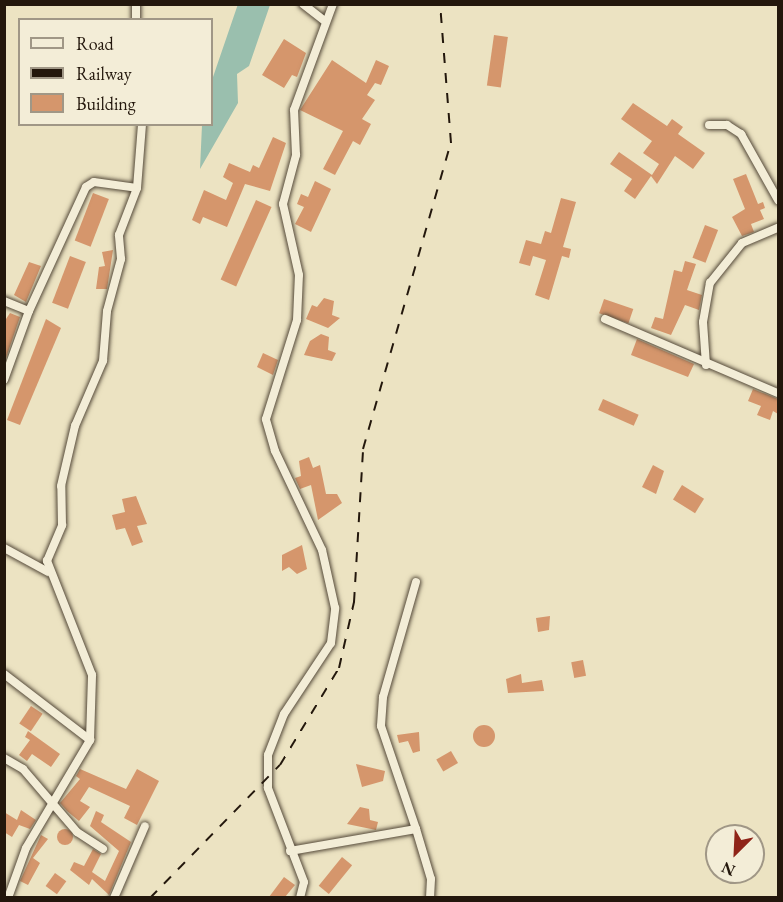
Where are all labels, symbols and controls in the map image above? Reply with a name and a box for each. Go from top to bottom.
legend [18,18,213,126]
text: Road [76,32,114,55]
text: Railway [76,62,132,85]
text: Building [76,92,136,115]
north arrow [705,824,765,884]
text: N [718,857,738,881]

